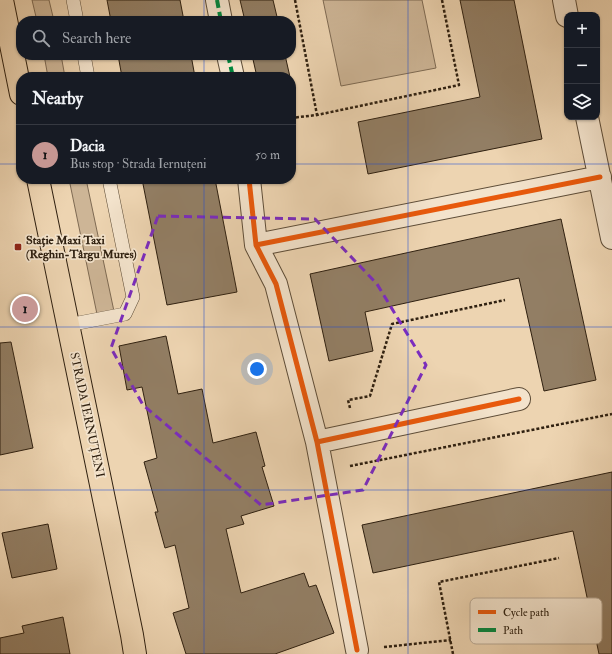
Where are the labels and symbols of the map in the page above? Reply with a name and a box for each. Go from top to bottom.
place label: Stație Maxi Taxi (Reghin-Târgu Mures) [26,233,137,262]
marker: Stație Maxi Taxi (Reghin-Târgu Mures) [13,242,23,252]
pin: 1 [12,294,38,324]
street label: STRADA IERNUȚENI [66,351,108,479]
your location [247,359,267,379]
legend [470,598,602,644]
text: Cycle path [503,606,549,620]
text: Path [503,624,523,637]

